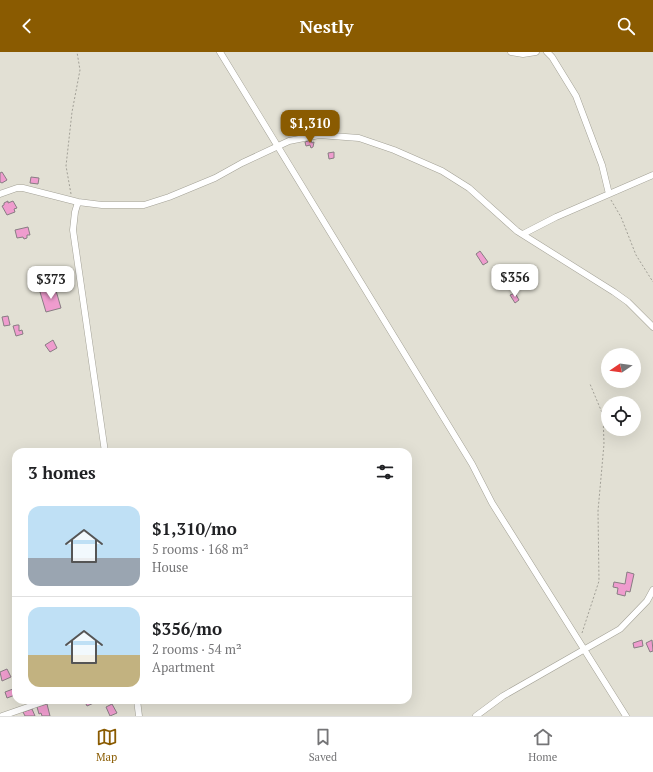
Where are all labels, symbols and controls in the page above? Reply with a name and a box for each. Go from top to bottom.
text: Nestly [299,14,354,38]
icon: back [16,15,38,37]
icon: search [615,15,637,37]
pin: $1,310 [277,110,343,144]
text: $1,310 [290,114,330,132]
pin: $356 [491,264,539,298]
pin: $373 [27,266,75,300]
text: $356 [500,268,530,286]
text: $373 [36,270,66,288]
north arrow [601,348,641,388]
map controls [601,348,641,436]
button: locate [601,396,641,436]
text: 3 homes [28,461,96,484]
icon: filters [374,461,396,483]
text: $1,310/mo [152,517,237,540]
icon: home [60,522,108,570]
text: 5 rooms · 168 m² [152,540,249,558]
text: House [152,558,188,576]
text: $356/mo [152,617,222,640]
icon: home [60,623,108,671]
text: 2 rooms · 54 m² [152,640,242,658]
text: Apartment [152,658,215,676]
tab: Map [96,726,118,764]
tab: Saved [309,726,337,764]
tab: Home [528,726,557,764]

